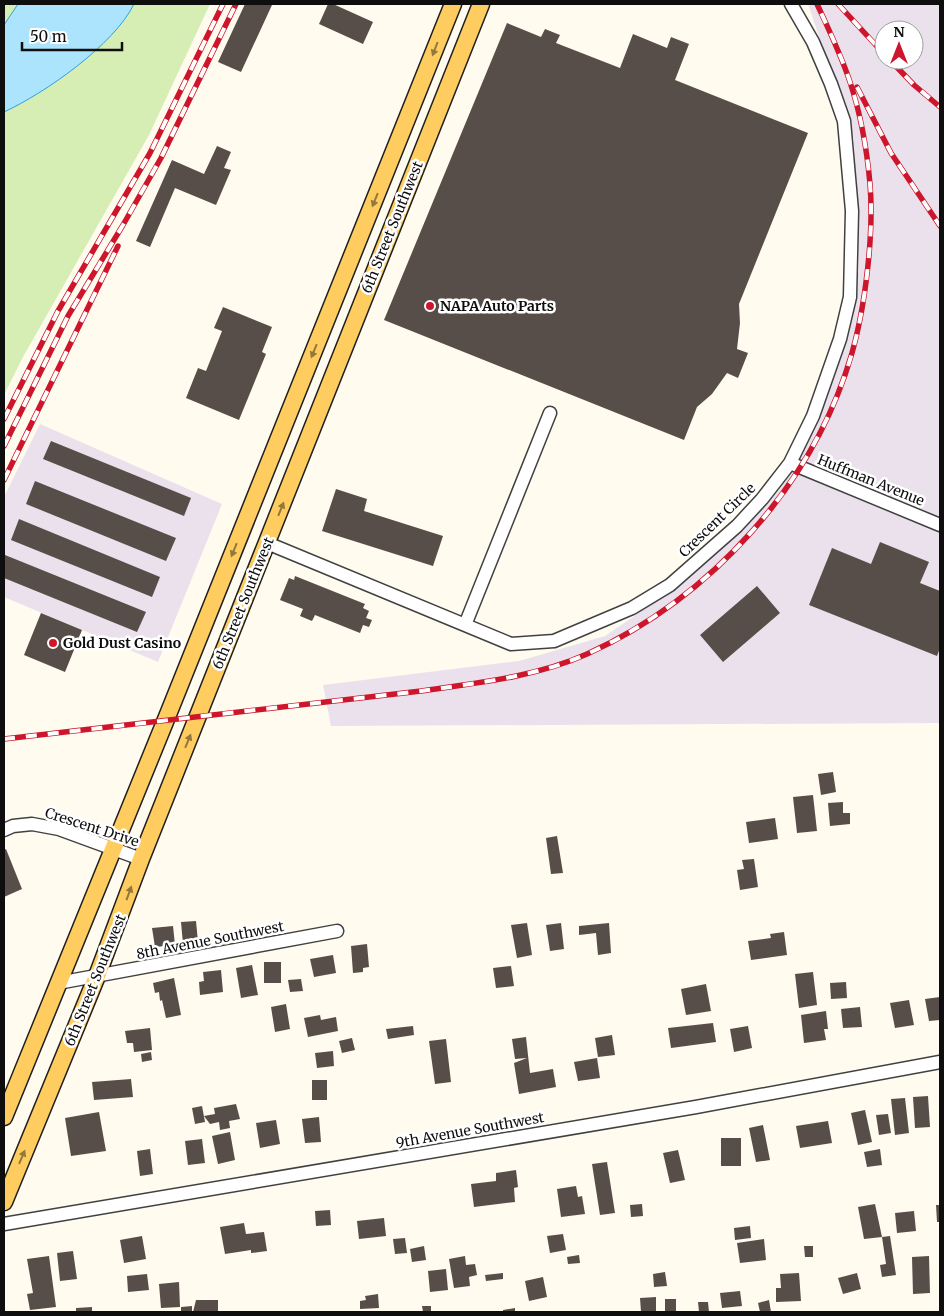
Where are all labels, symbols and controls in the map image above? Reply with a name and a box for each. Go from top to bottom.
scale bar [22,20,122,52]
north arrow [874,20,924,70]
text: N [893,23,905,41]
text: 50 m [30,27,67,46]
one-way arrow [431,42,439,57]
street label: 6th Street Southwest [357,158,427,296]
one-way arrow [371,193,379,208]
place label: NAPA Auto Parts [440,297,554,315]
marker: NAPA Auto Parts [424,300,436,312]
one-way arrow [310,344,318,359]
street label: Huffman Avenue [815,450,927,510]
street label: Crescent Circle [675,479,759,561]
one-way arrow [277,502,285,516]
street label: 6th Street Southwest [208,534,278,672]
one-way arrow [230,543,238,558]
place label: Gold Dust Casino [63,634,181,652]
marker: Gold Dust Casino [47,637,59,649]
one-way arrow [185,734,192,749]
street label: Crescent Drive [43,803,141,851]
one-way arrow [125,885,133,900]
street label: 6th Street Southwest [60,911,130,1049]
street label: 8th Avenue Southwest [135,917,286,963]
street label: 9th Avenue Southwest [395,1108,546,1152]
one-way arrow [19,1150,27,1164]

